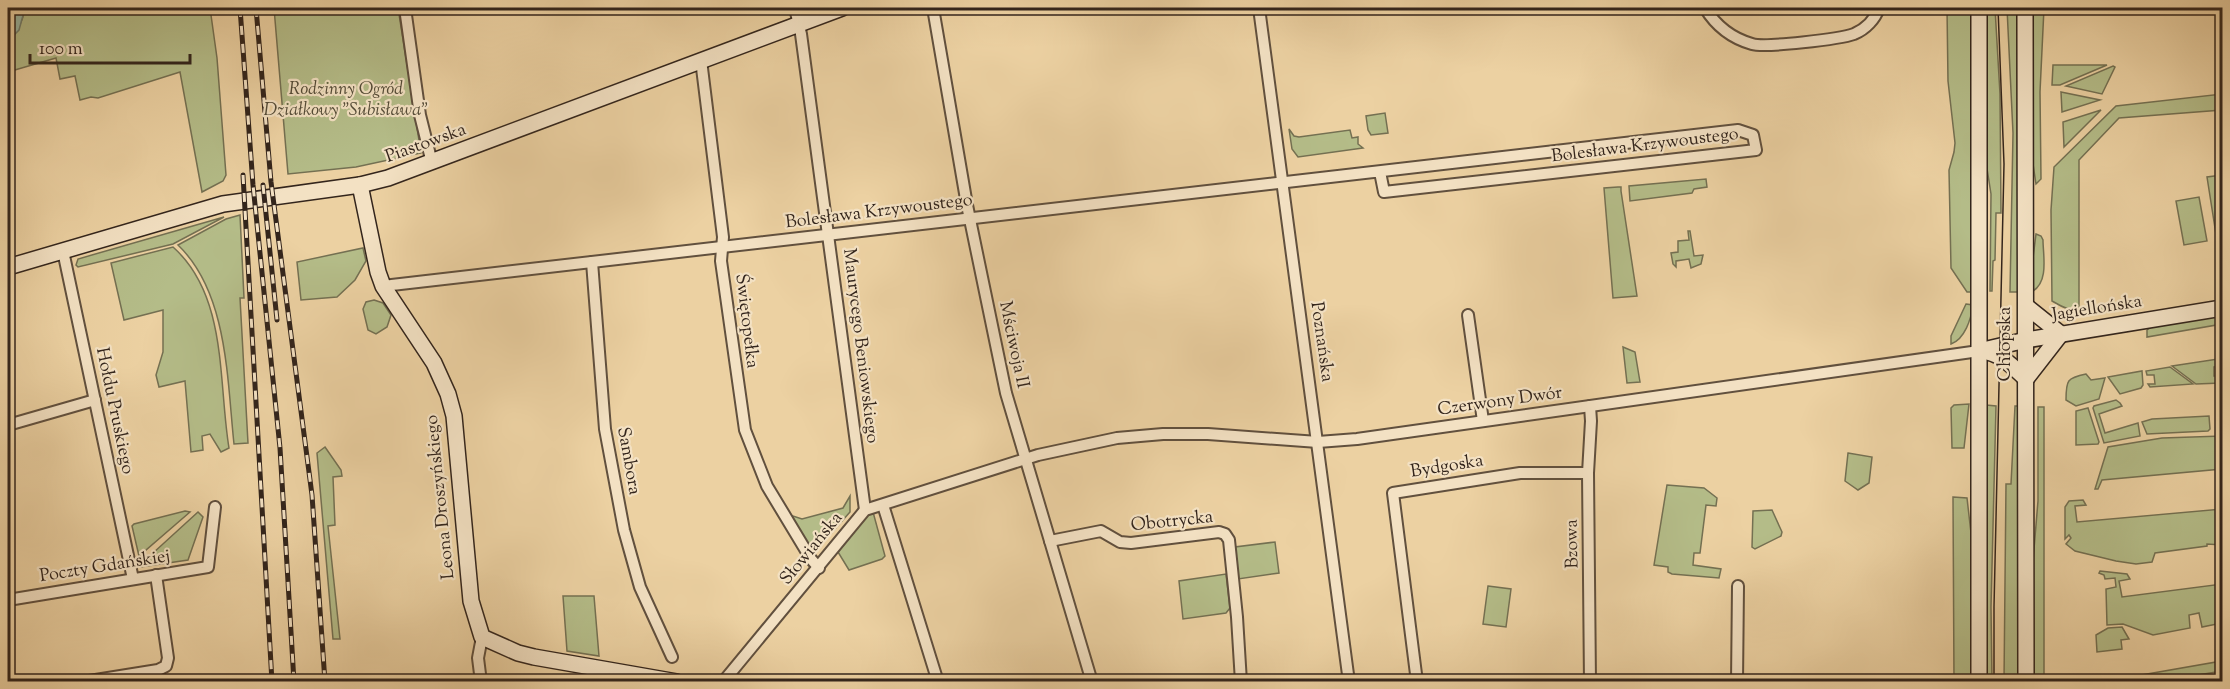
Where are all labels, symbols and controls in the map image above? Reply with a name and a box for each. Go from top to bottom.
scale bar [30,27,190,65]
text: 100 m [39,37,83,63]
park label: Rodzinny Ogród Działkowy "Subisława" [264,77,428,124]
street label: Piastowska [382,117,470,171]
street label: Bolesława Krzywoustego [1550,122,1740,170]
street label: Bolesława Krzywoustego [784,188,974,236]
street label: Maurycego Beniowskiego [835,247,885,445]
street label: Świętopełka [727,272,766,370]
street label: Jagiellońska [2049,289,2144,329]
street label: Mściwoja II [991,299,1035,391]
street label: Poznańska [1303,300,1339,384]
street label: Chłopska [1993,307,2019,381]
street label: Hołdu Pruskiego [88,345,140,477]
street label: Czerwony Dwór [1436,380,1564,424]
street label: Leona Droszyńskiego [419,413,463,580]
street label: Sambora [609,425,647,497]
street label: Bydgoska [1409,448,1485,486]
street label: Obotrycka [1130,505,1214,539]
street label: Słowiańska [774,507,850,591]
street label: Bzowa [1560,519,1586,569]
street label: Poczty Gdańskiej [38,544,172,590]

